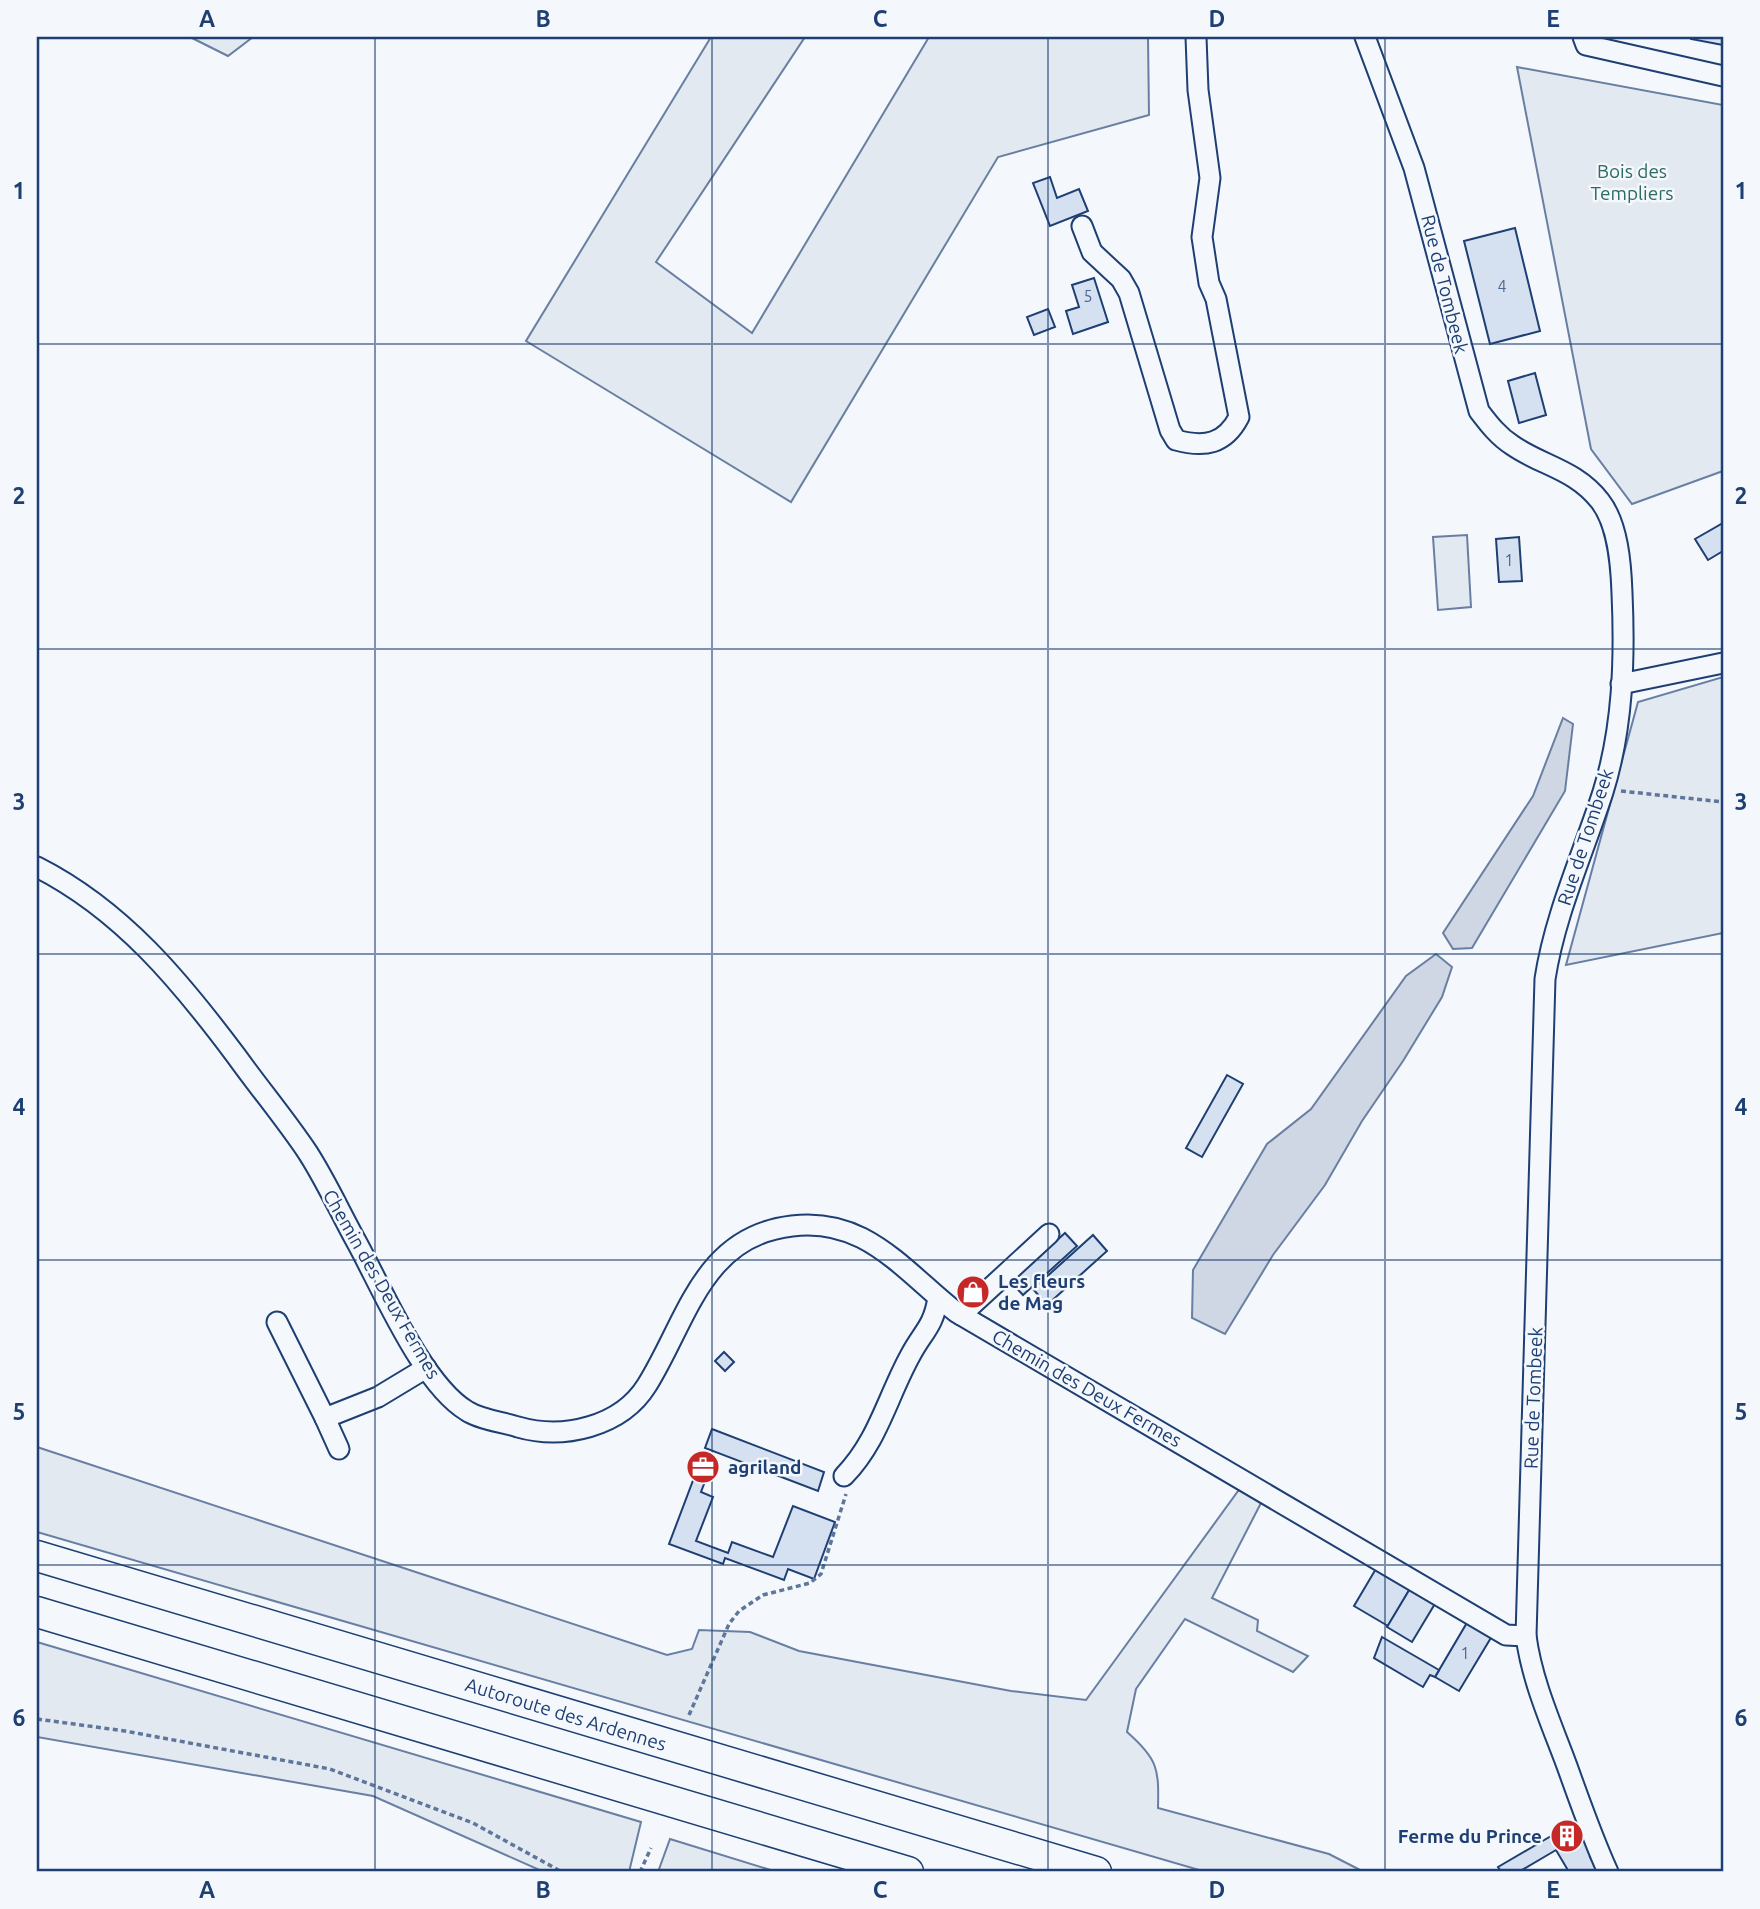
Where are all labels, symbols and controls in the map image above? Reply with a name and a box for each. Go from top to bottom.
text: A [199,6,215,31]
text: B [535,6,551,31]
text: C [873,6,888,31]
text: D [1209,6,1225,31]
text: E [1546,6,1560,31]
park label: Bois des Templiers [1590,160,1674,204]
text: 1 [13,178,25,203]
text: 1 [1735,178,1747,203]
street label: Rue de Tombeek [1417,212,1473,356]
house number: 4 [1497,277,1507,295]
house number: 5 [1083,287,1093,305]
text: 2 [13,483,25,508]
text: 2 [1735,483,1747,508]
house number: 1 [1504,551,1514,569]
street label: Rue de Tombeek [1553,766,1618,908]
text: 3 [13,789,25,814]
text: 3 [1735,789,1747,814]
text: 4 [13,1094,26,1119]
text: 4 [1735,1094,1748,1119]
street label: Chemin des Deux Fermes [319,1185,445,1383]
place label: Les fleurs de Mag [998,1270,1085,1314]
shop icon: Les fleurs de Mag [954,1273,992,1311]
street label: Chemin des Deux Fermes [988,1325,1186,1451]
street label: Rue de Tombeek [1520,1326,1546,1470]
text: 5 [13,1399,25,1424]
text: 5 [1735,1399,1747,1424]
office icon: agriland [684,1448,722,1486]
place label: agriland [728,1456,801,1478]
house number: 1 [1460,1644,1470,1662]
street label: Autoroute des Ardennes [463,1673,669,1755]
text: 6 [13,1705,26,1730]
text: 6 [1735,1705,1748,1730]
building icon: Ferme du Prince [1548,1817,1586,1855]
place label: Ferme du Prince [1398,1825,1542,1847]
text: A [199,1877,215,1902]
text: B [535,1877,551,1902]
text: C [873,1877,888,1902]
text: D [1209,1877,1225,1902]
text: E [1546,1877,1560,1902]

